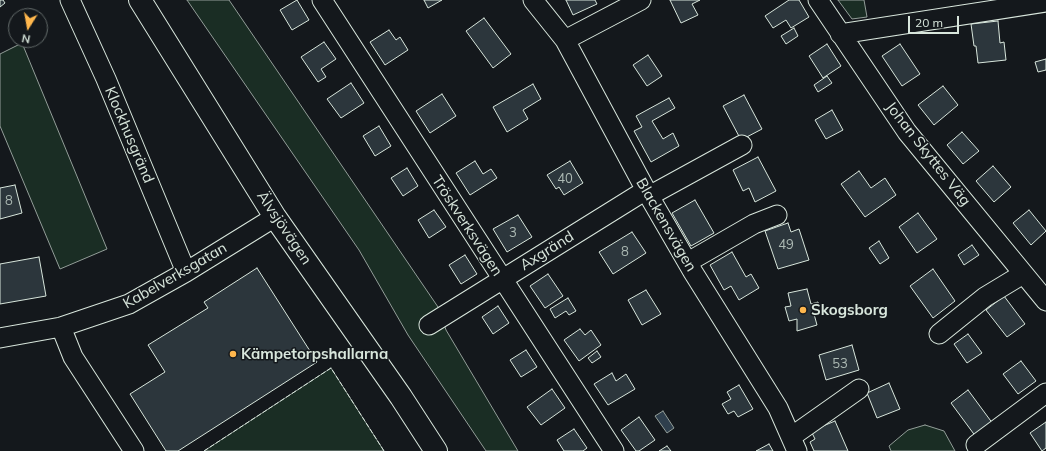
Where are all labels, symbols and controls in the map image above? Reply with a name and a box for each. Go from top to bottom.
north arrow [8,8,48,48]
scale bar [910,8,961,34]
text: 20 m [915,15,943,30]
text: N [20,31,31,46]
street label: Klockhusgränd [101,84,157,186]
street label: Johan Skyttes Väg [882,98,974,210]
house number: 40 [557,171,573,187]
street label: Tröskverksvägen [428,172,506,280]
street label: Blackensvägen [632,175,700,275]
street label: Älvsjövägen [253,188,315,268]
house number: 8 [5,193,13,209]
house number: 3 [509,225,517,241]
street label: Axgränd [517,228,577,274]
house number: 49 [778,237,794,253]
street label: Kabelverksgatan [120,239,230,313]
house number: 8 [621,244,629,260]
place label: Skogsborg [811,301,888,319]
marker: Skogsborg [798,305,808,315]
place label: Kämpetorpshallarna [241,345,388,363]
marker: Kämpetorpshallarna [228,349,238,359]
house number: 53 [832,356,848,372]

